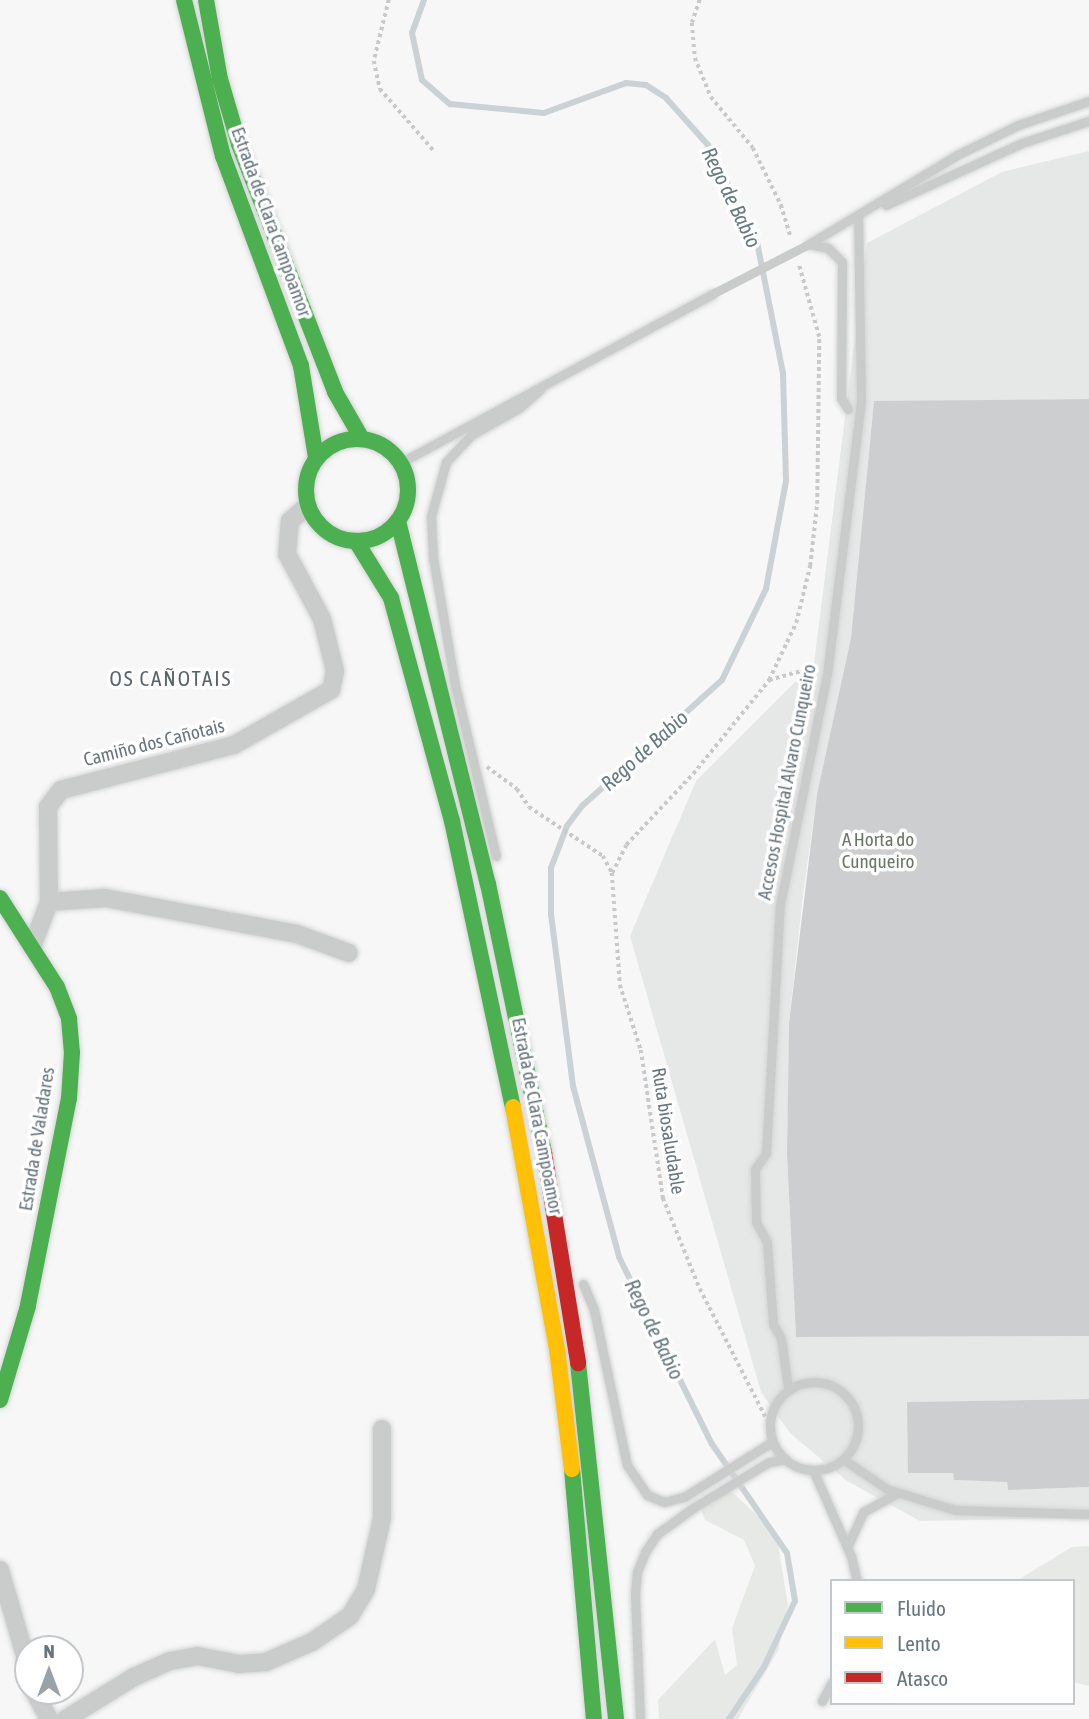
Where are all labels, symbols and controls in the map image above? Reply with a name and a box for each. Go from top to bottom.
street label: Estrada de Clara Campoamor [226,124,316,320]
water label: Rego de Babio [697,143,767,251]
street label: Accesos Hospital Alvaro Cunqueiro [753,662,821,902]
district label: OS CAÑOTAIS [111,665,231,691]
water label: Rego de Babio [595,704,693,796]
street label: Camiño dos Cañotais [81,714,227,772]
park label: A Horta do Cunqueiro [842,829,914,873]
street label: Estrada de Clara Campoamor [507,1016,567,1216]
street label: Estrada de Valadares [14,1065,60,1213]
street label: Ruta biosaludable [647,1066,689,1196]
water label: Rego de Babio [620,1275,690,1383]
legend [830,1579,1075,1705]
text: Fluido [897,1596,946,1620]
text: Lento [897,1631,941,1655]
north arrow [14,1635,84,1705]
text: N [43,1640,55,1662]
text: Atasco [897,1666,948,1690]

